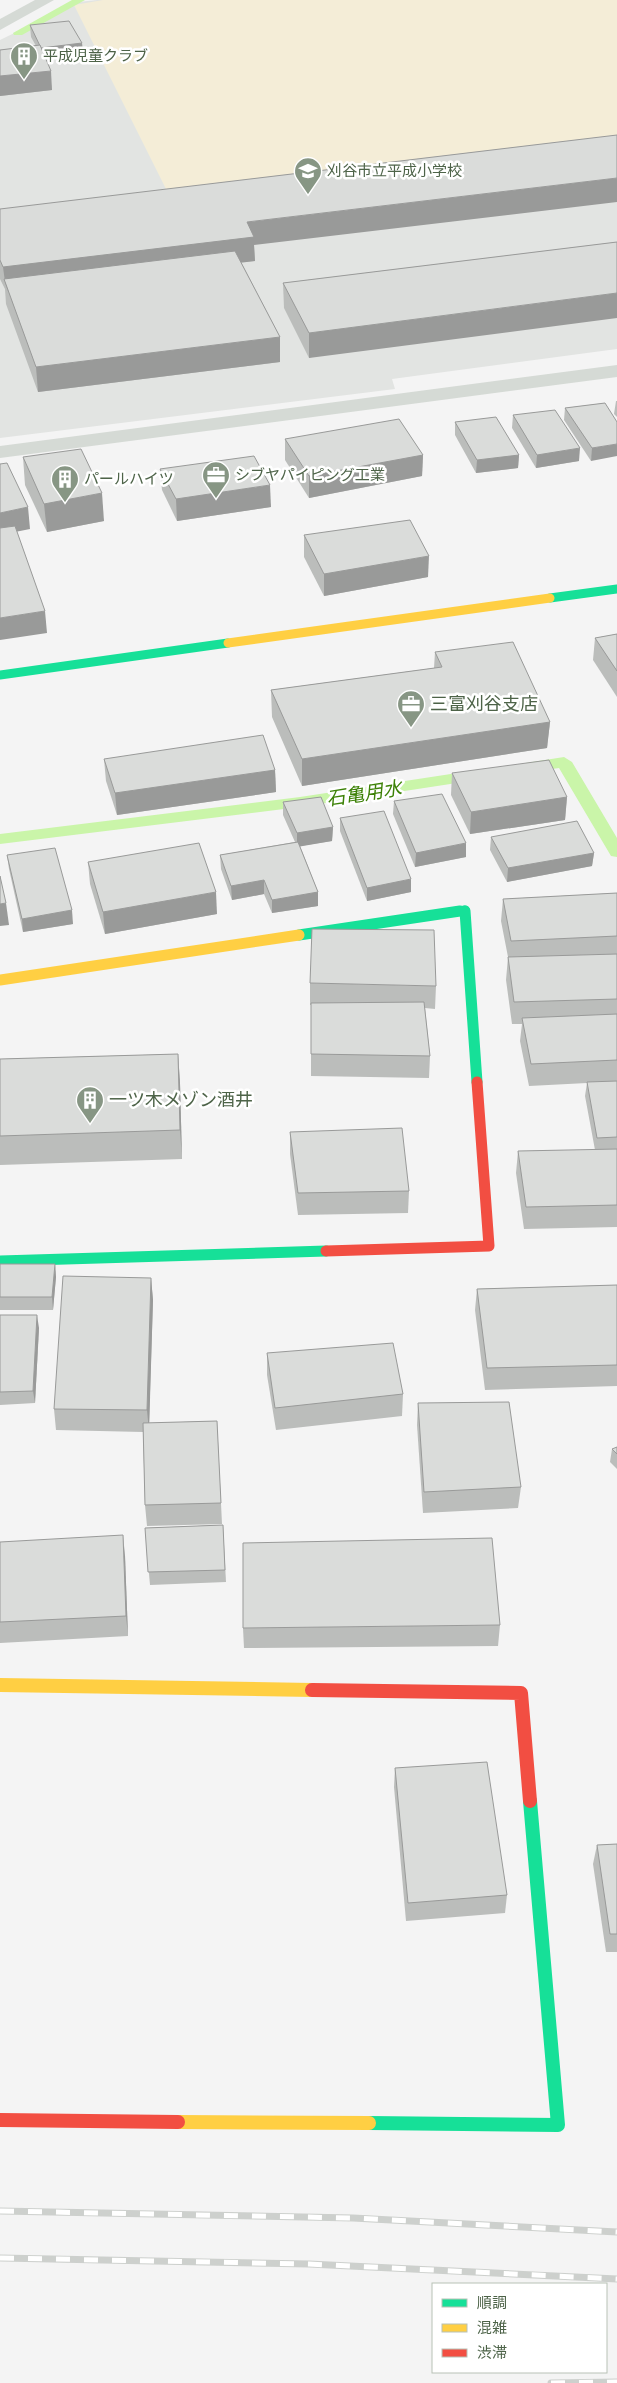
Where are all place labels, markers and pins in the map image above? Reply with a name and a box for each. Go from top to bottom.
building icon: 平成児童クラブ [9,41,39,80]
place label: 平成児童クラブ [43,45,148,65]
school or university icon: 刈谷市立平成小学校 [293,156,323,195]
place label: 刈谷市立平成小学校 [327,160,462,180]
office icon: シブヤパイピング工業 [201,460,231,499]
building icon: パールハイツ [50,464,80,503]
place label: シブヤパイピング工業 [235,464,385,484]
place label: パールハイツ [84,468,174,488]
office icon: 三富刈谷支店 [396,689,426,728]
place label: 三富刈谷支店 [430,691,538,715]
building icon: 一ツ木メゾン酒井 [75,1085,105,1124]
place label: 一ツ木メゾン酒井 [109,1087,253,1111]

